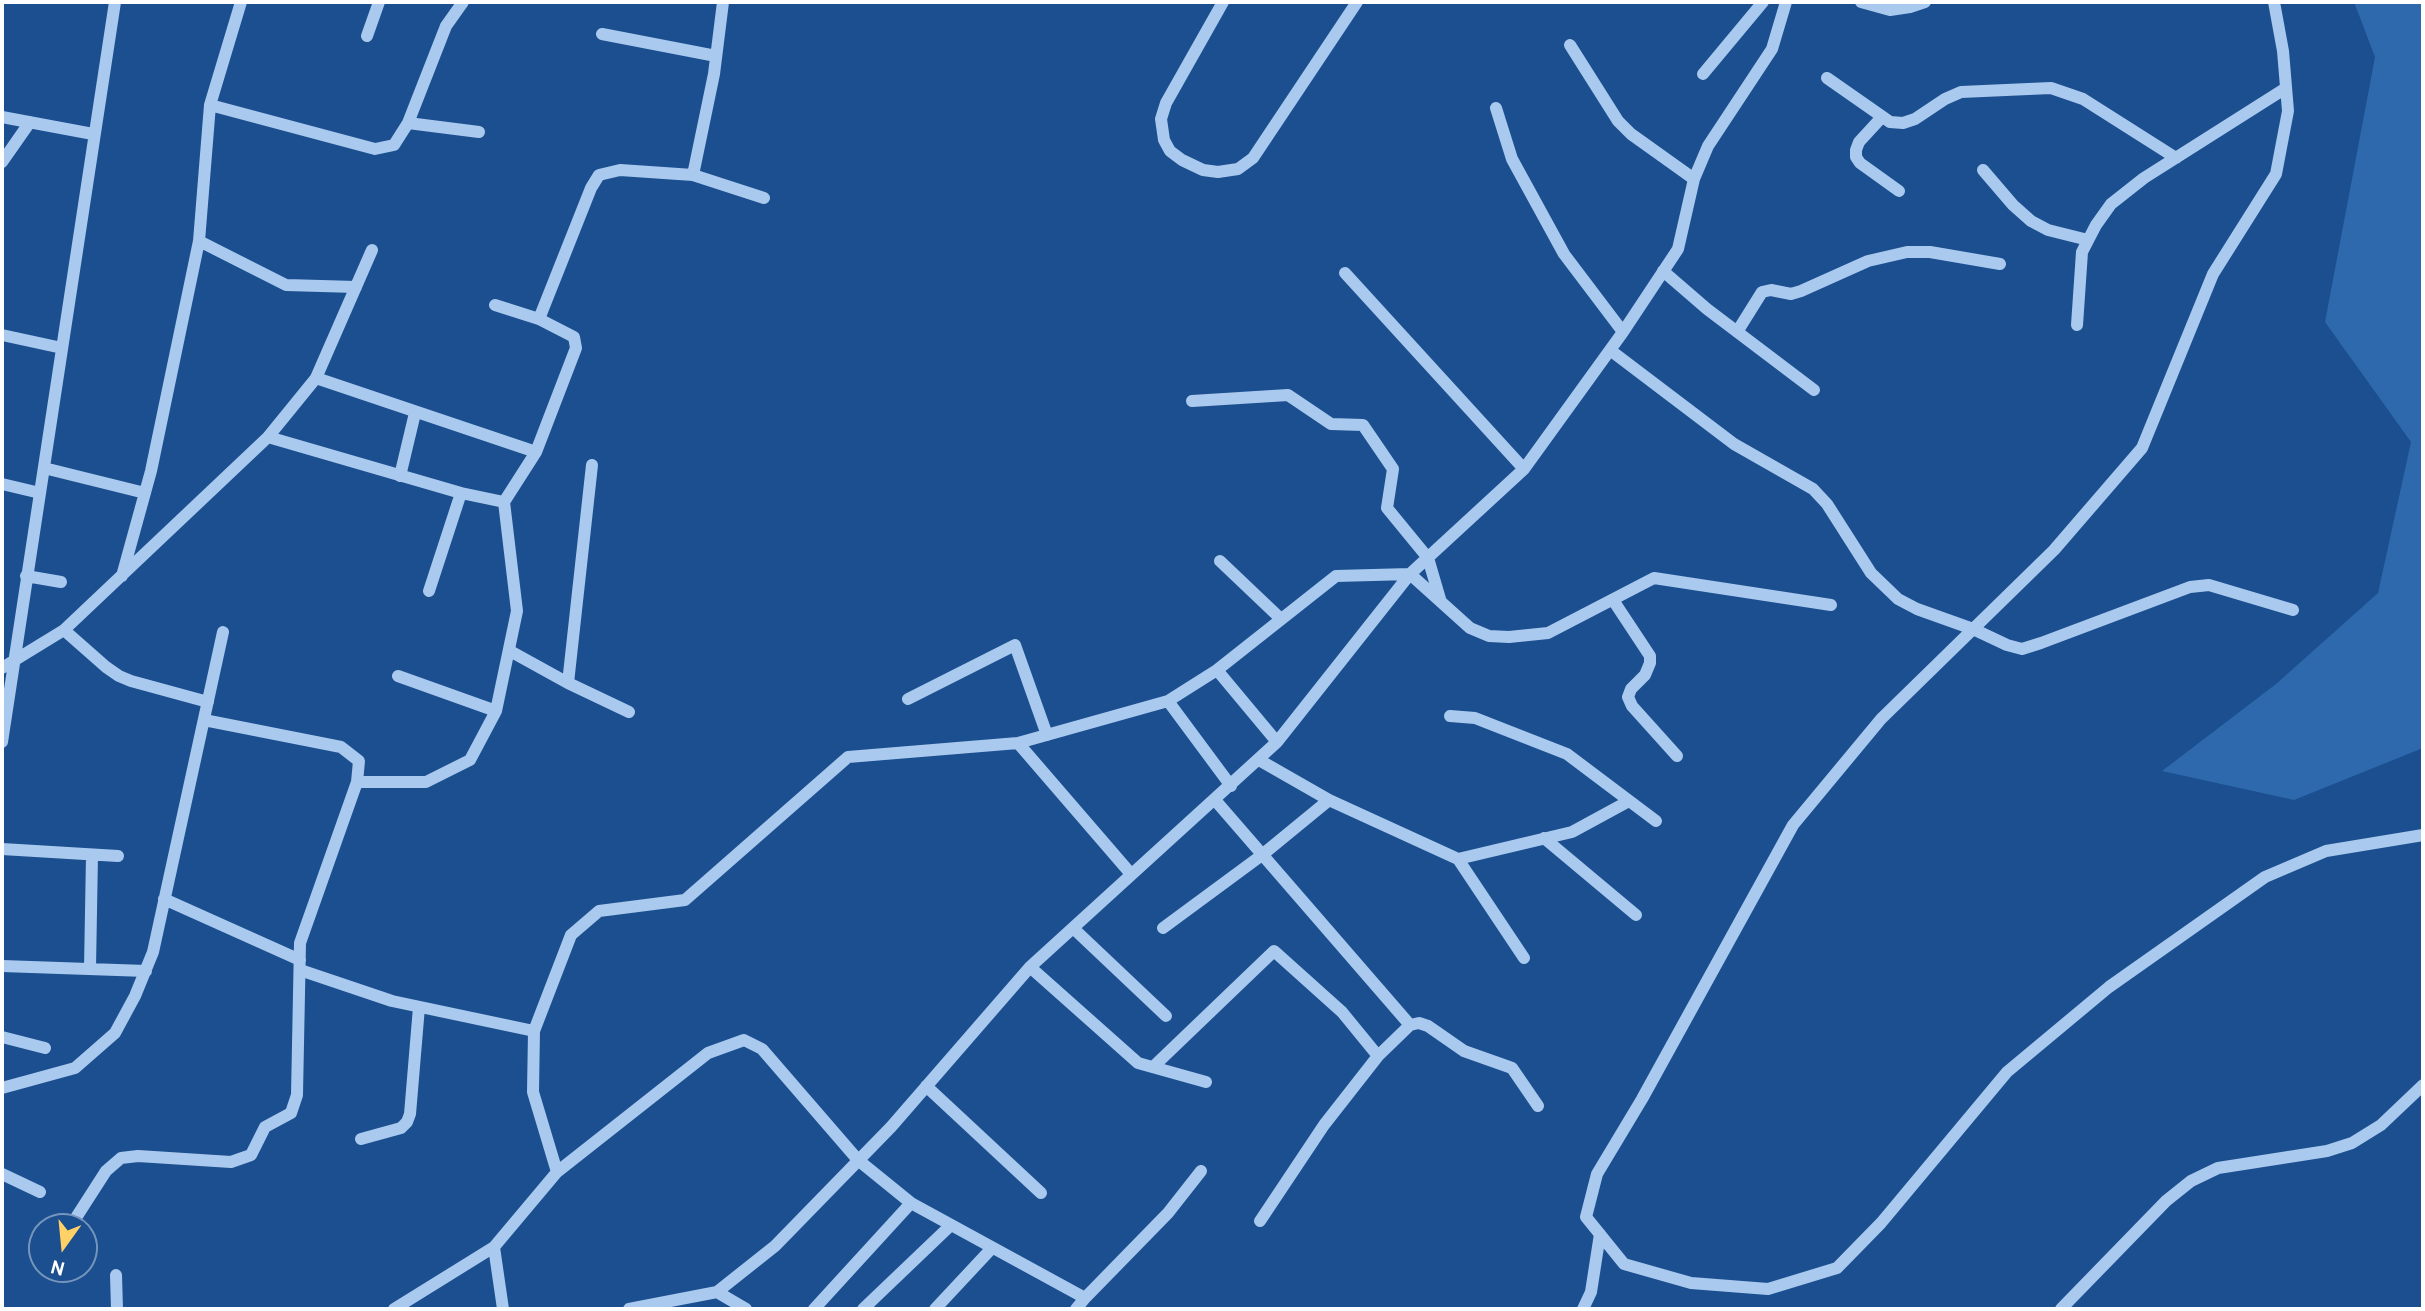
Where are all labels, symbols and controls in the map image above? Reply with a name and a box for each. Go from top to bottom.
north arrow [28,1213,98,1283]
text: N [48,1253,68,1280]

